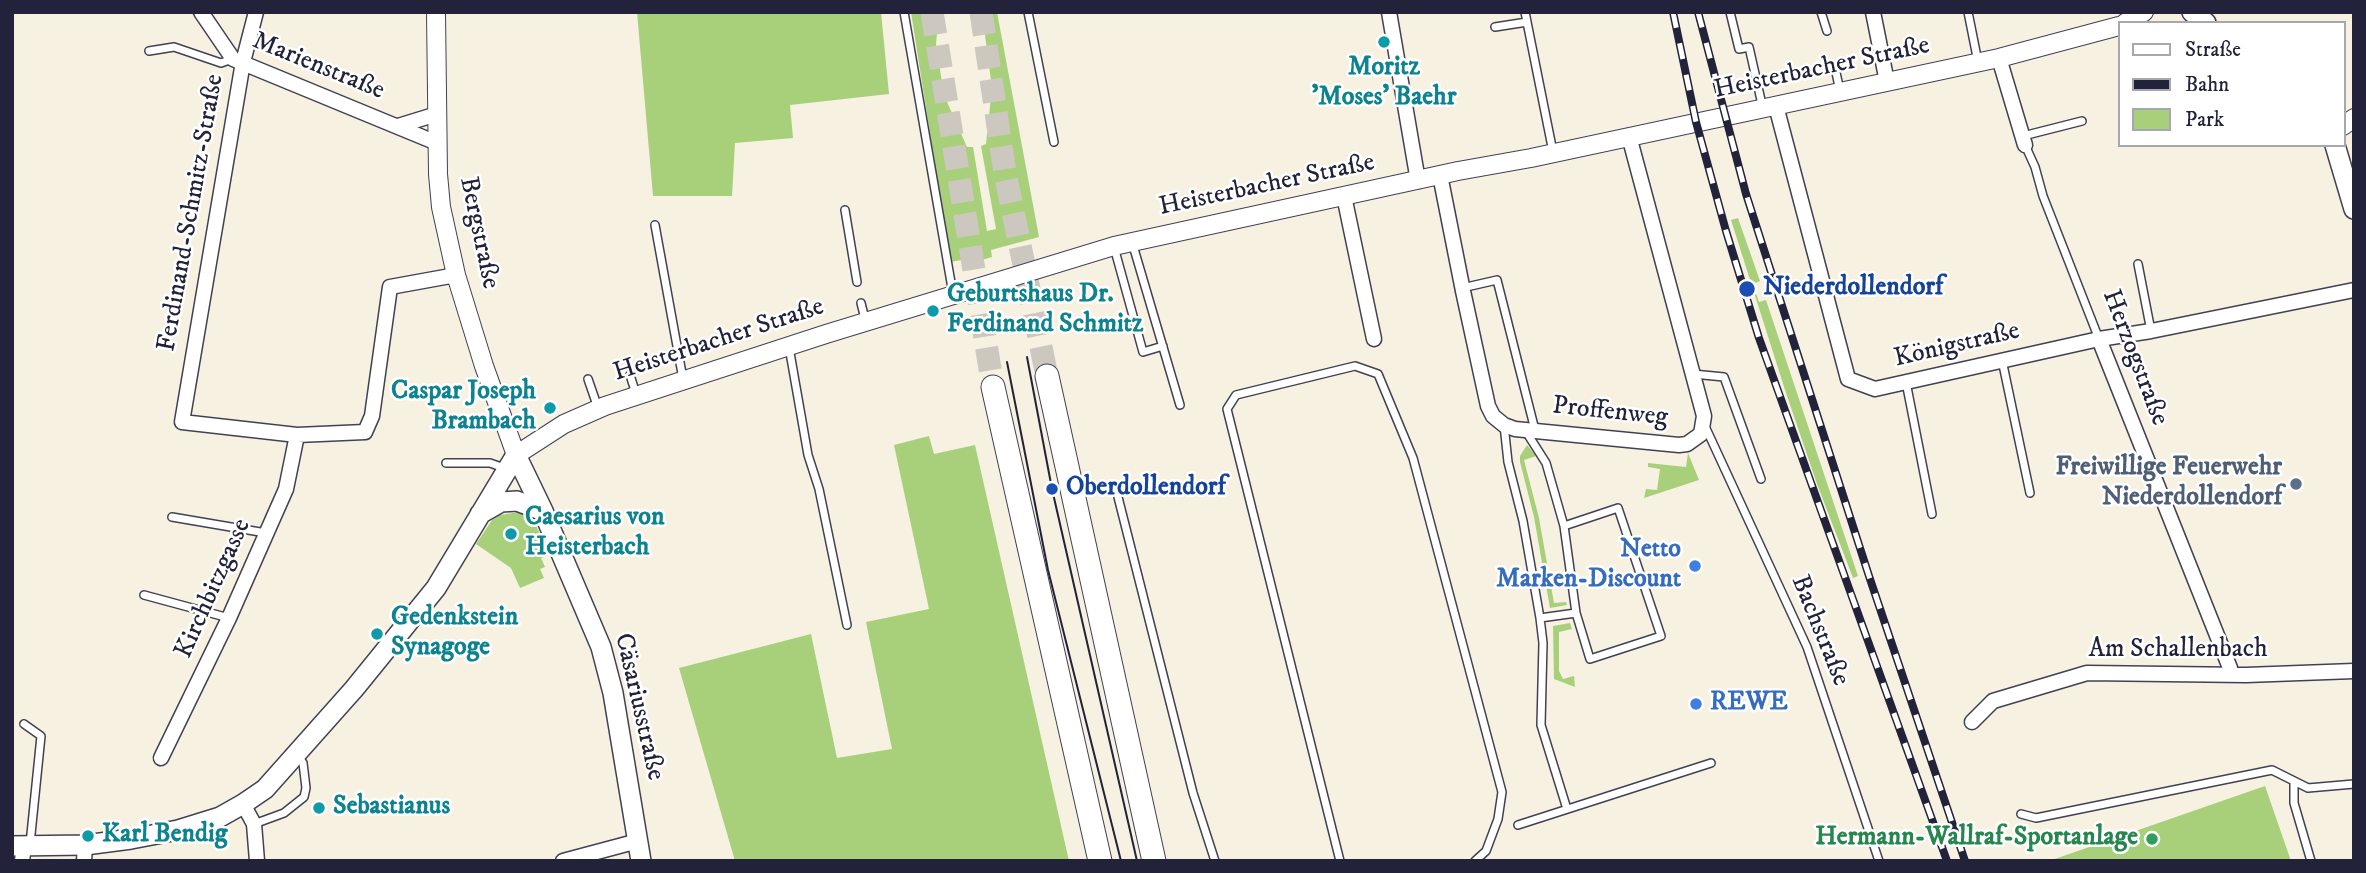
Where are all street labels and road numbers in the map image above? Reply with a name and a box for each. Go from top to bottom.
street label: Marienstraße [247,26,389,108]
street label: Heisterbacher Straße [1711,31,1933,107]
street label: Ferdinand-Schmitz-Straße [152,72,232,354]
street label: Heisterbacher Straße [1156,148,1378,224]
street label: Bergstraße [451,174,505,292]
street label: Herzogstraße [2094,286,2174,430]
street label: Heisterbacher Straße [610,292,828,390]
street label: Königstraße [1891,316,2023,376]
street label: Proffenweg [1551,391,1669,435]
street label: Kirchbitzgasse [169,514,259,664]
street label: Bachstraße [1783,571,1855,691]
street label: Cäsariusstraße [606,631,670,783]
street label: Am Schallenbach [2088,635,2268,667]

